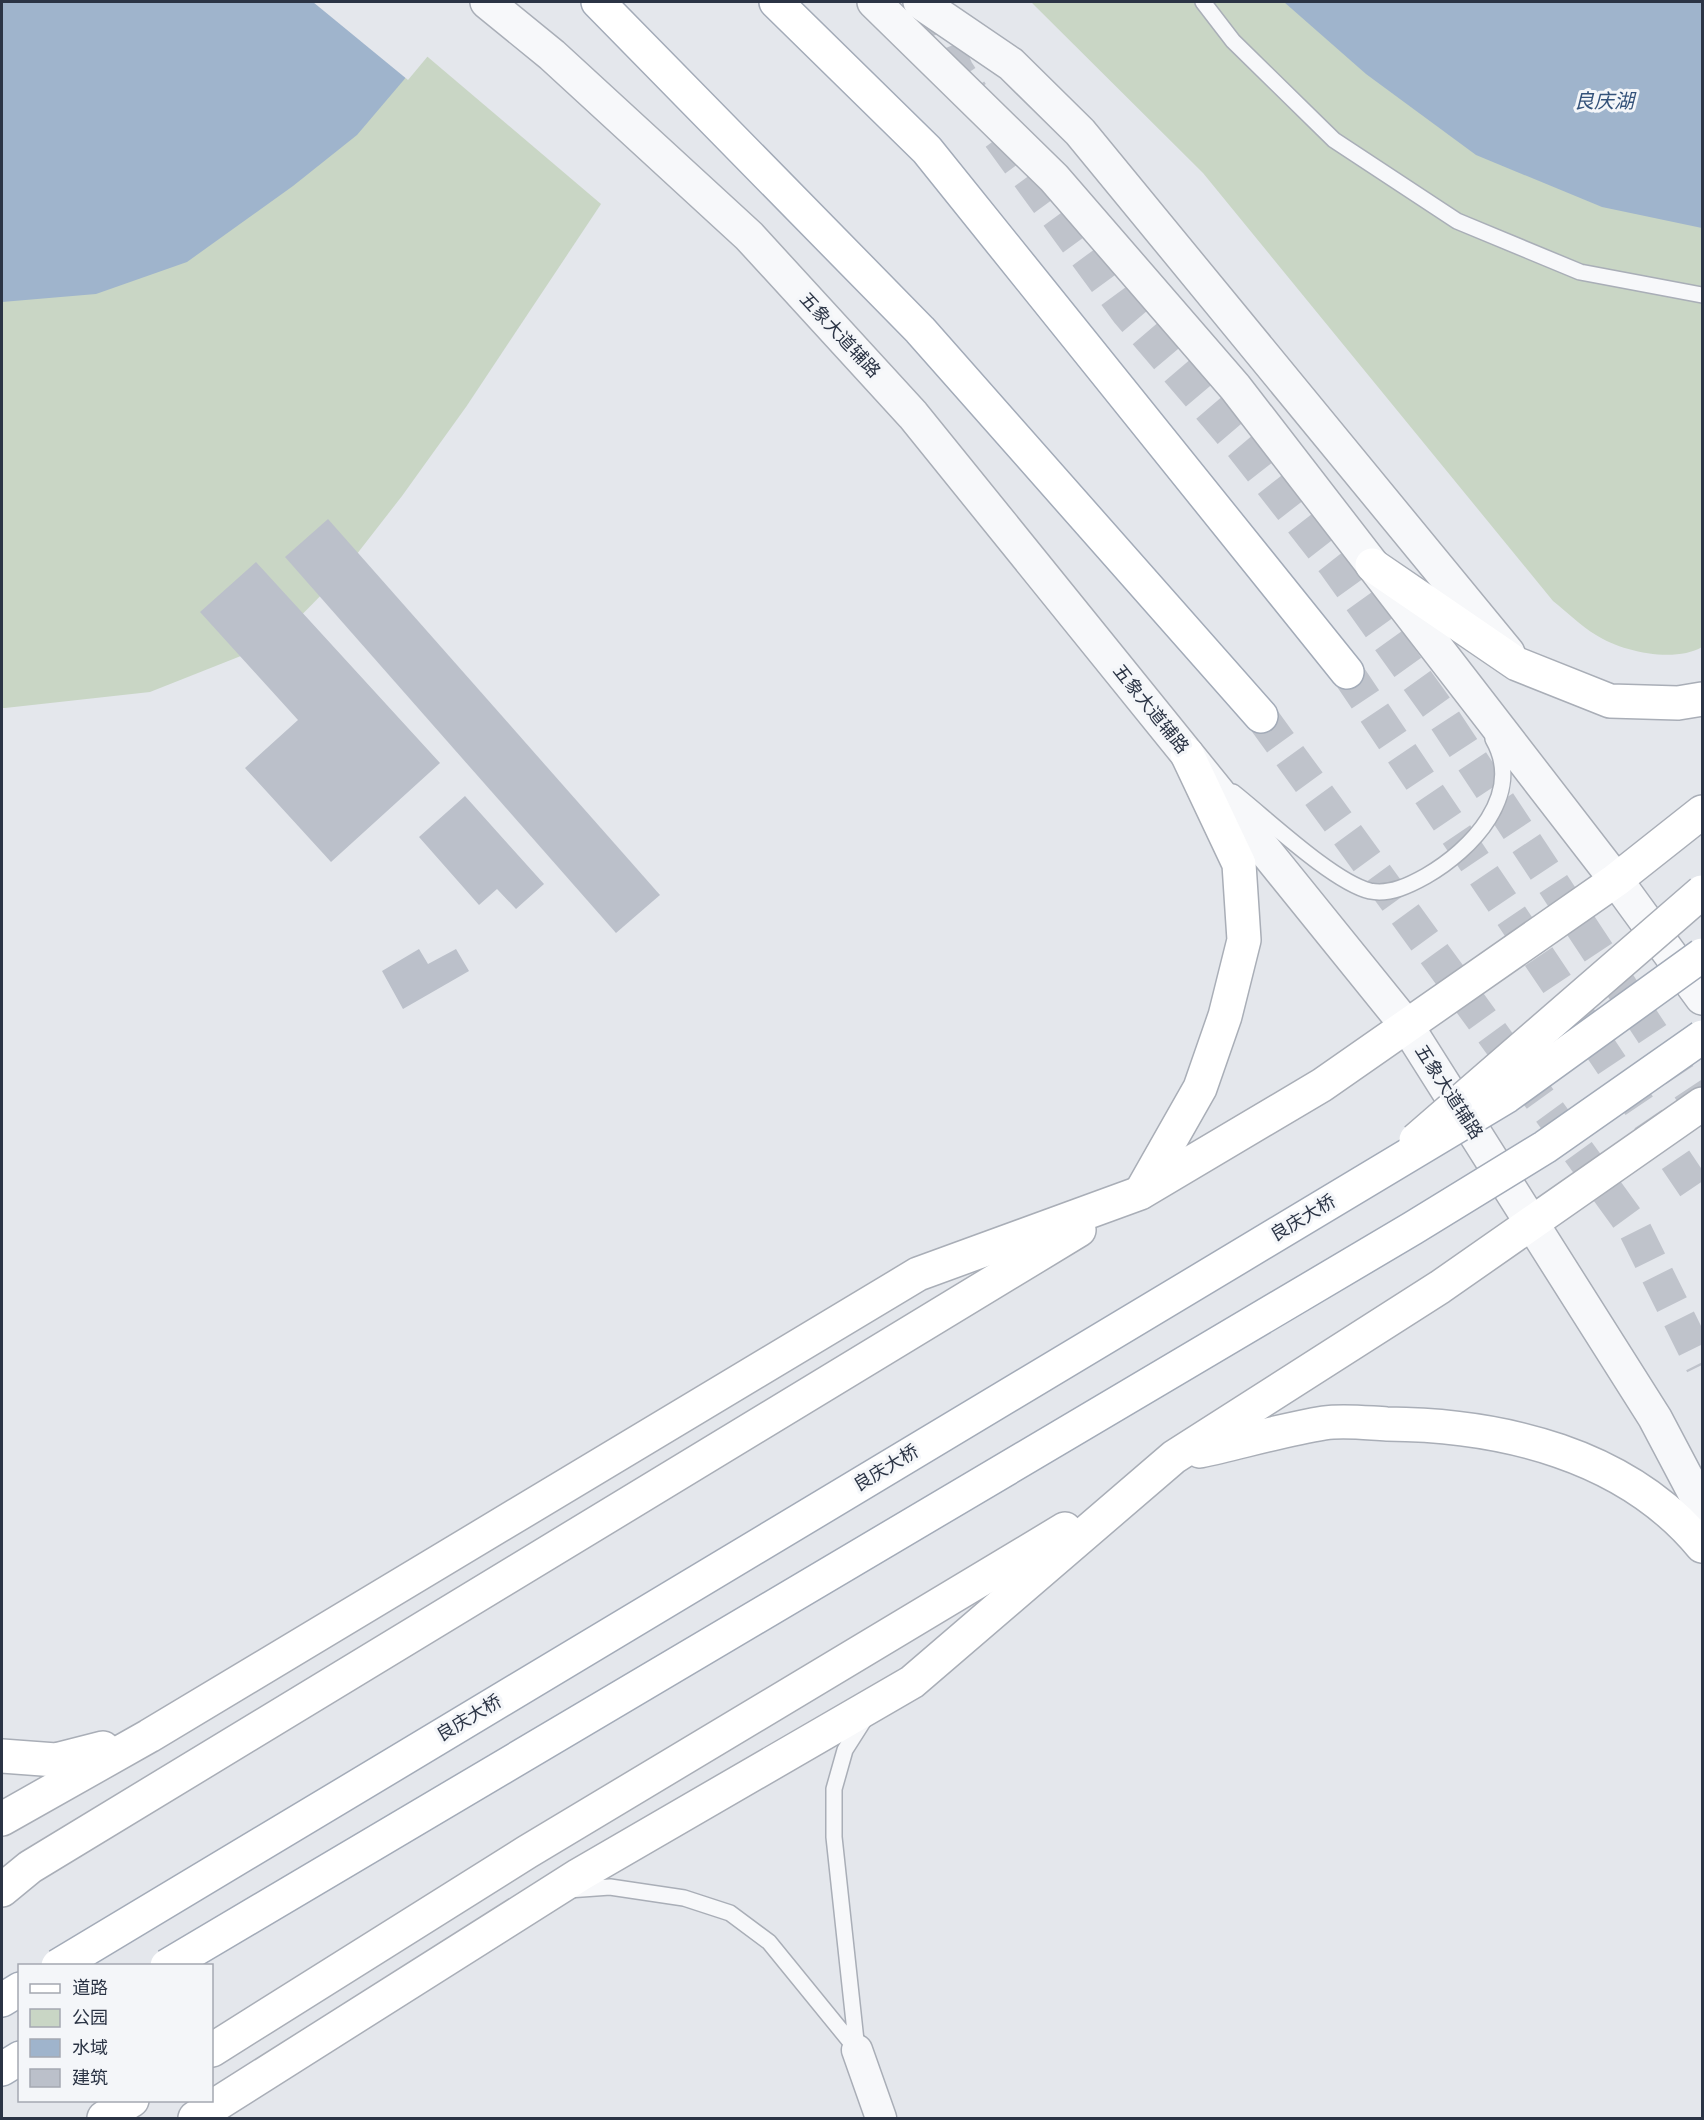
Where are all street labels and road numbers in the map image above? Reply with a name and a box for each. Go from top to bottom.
street label: 五象大道辅路 [794,287,886,383]
street label: 五象大道辅路 [1108,659,1194,759]
street label: 五象大道辅路 [1410,1040,1488,1144]
street label: 良庆大桥 [1266,1189,1340,1247]
street label: 良庆大桥 [849,1439,923,1497]
street label: 良庆大桥 [432,1689,506,1747]

